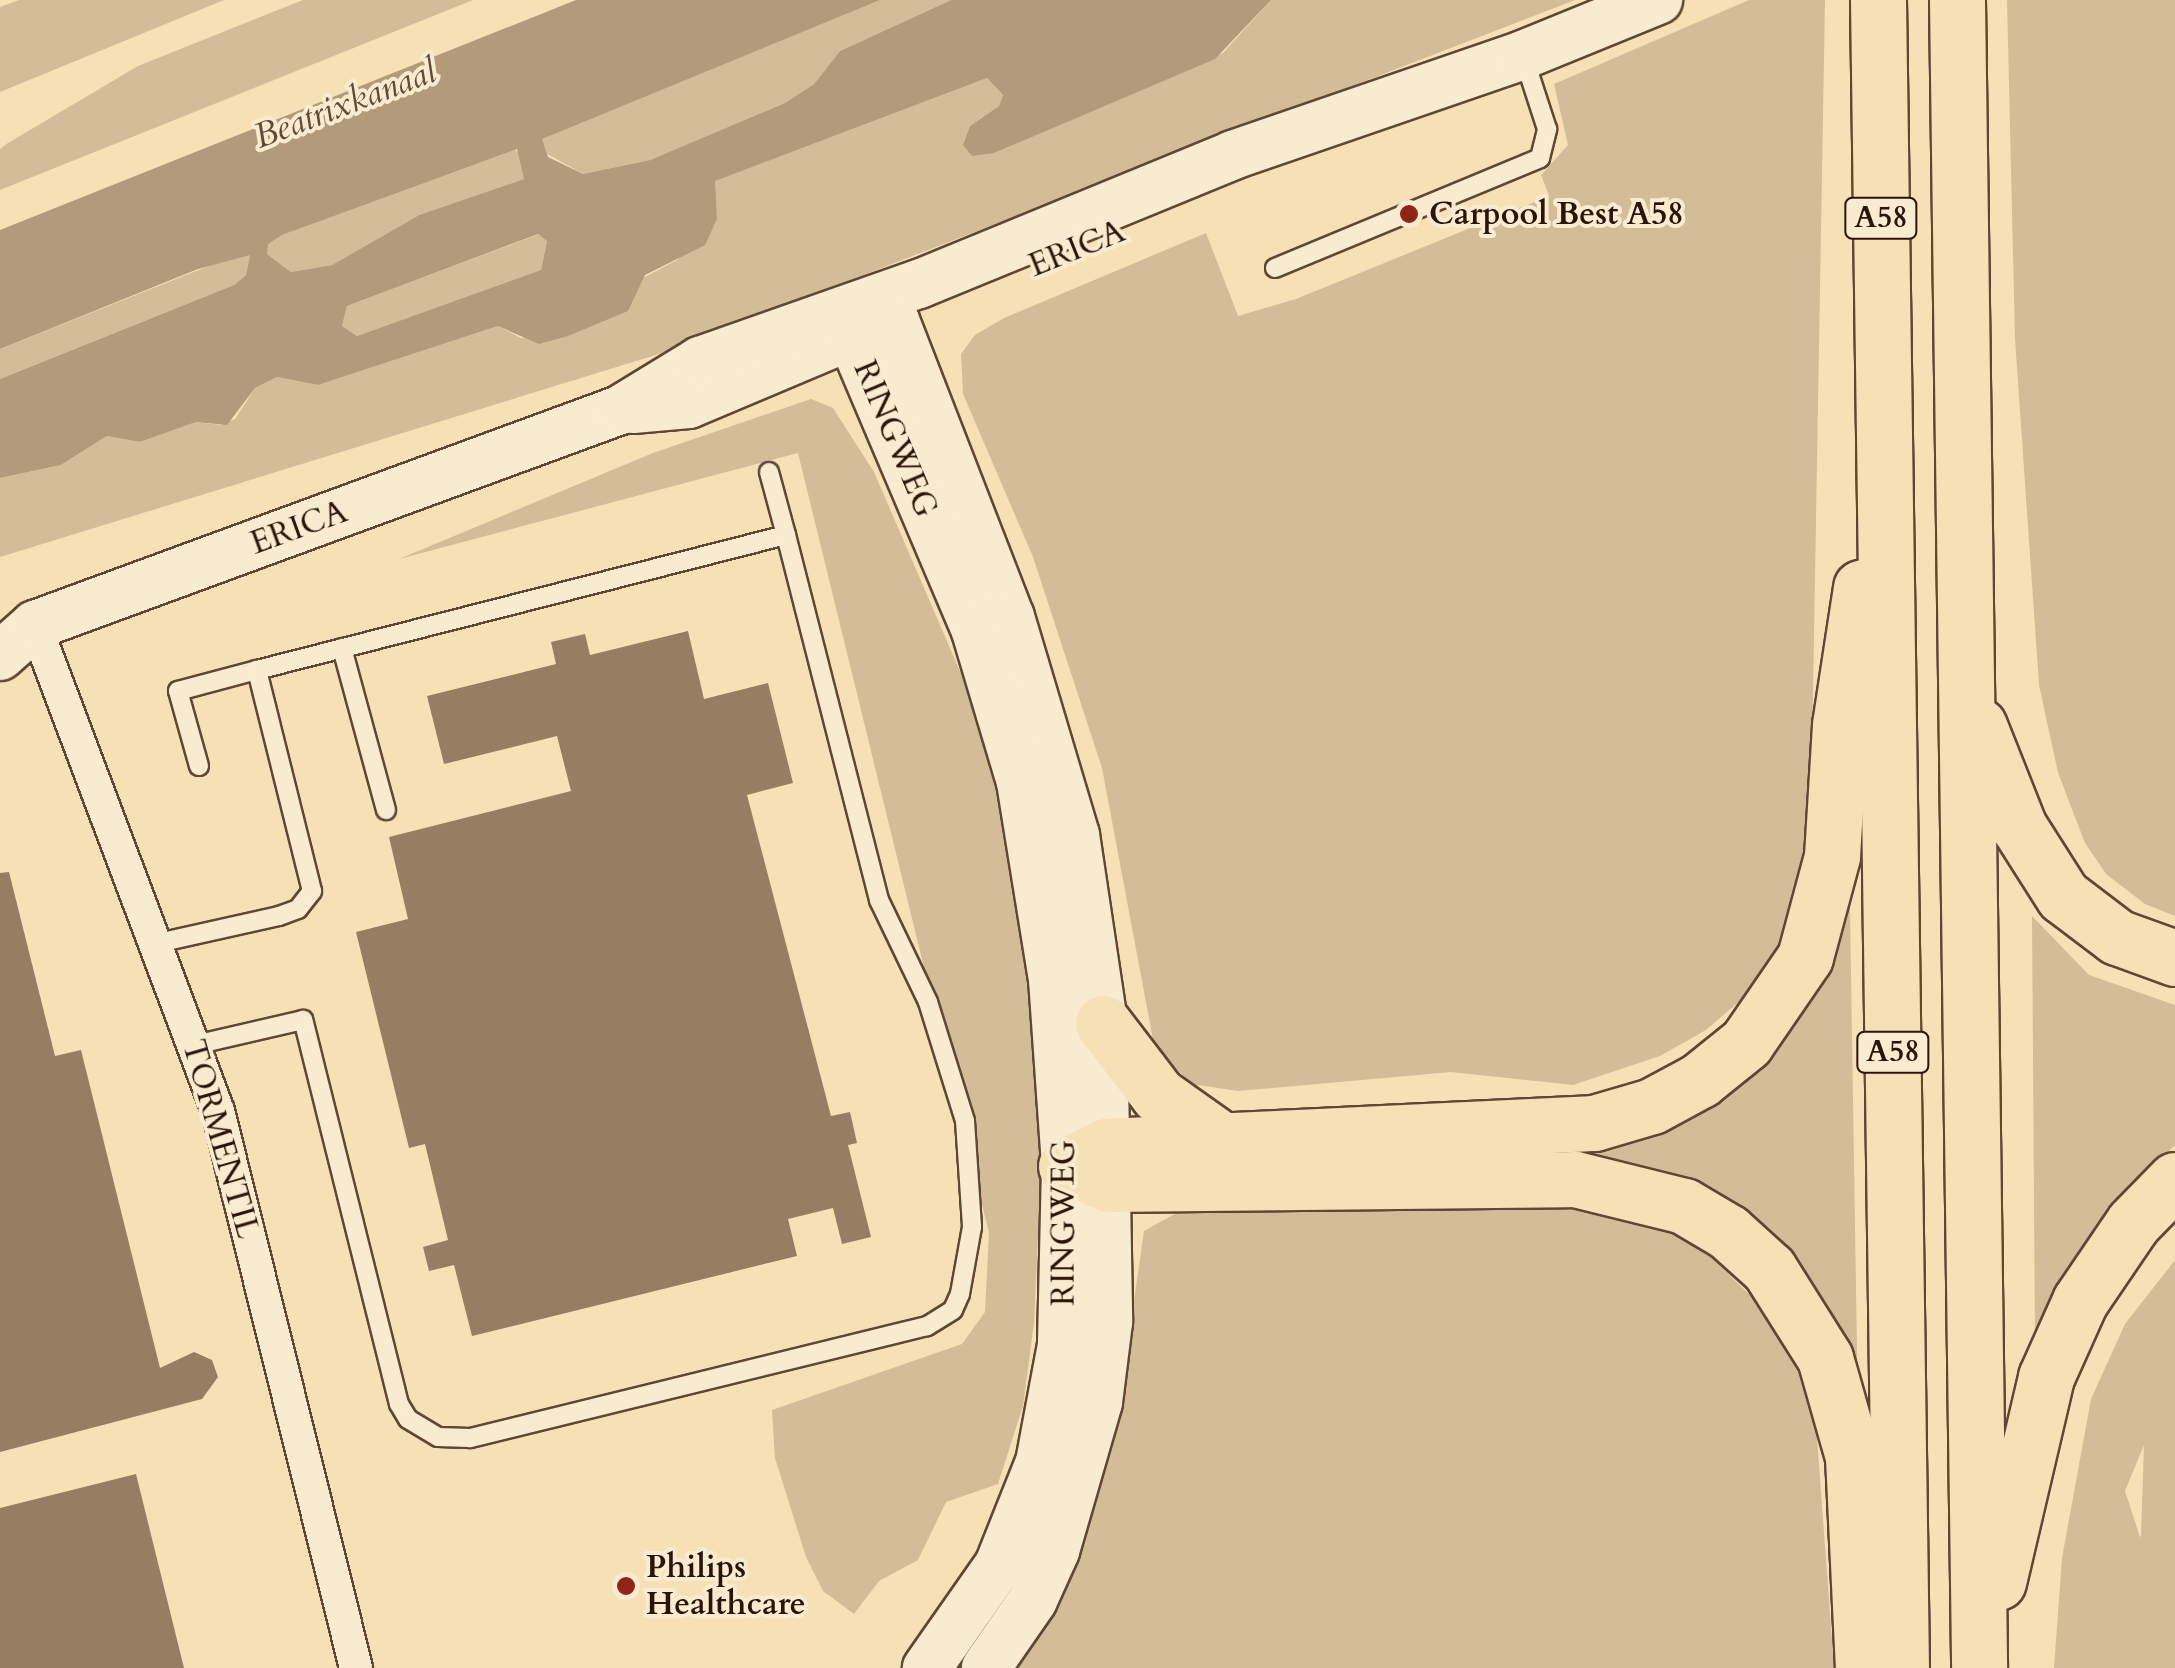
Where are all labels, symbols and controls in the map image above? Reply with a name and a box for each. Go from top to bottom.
water label: Beatrixkanaal [248,50,442,158]
road number: A58 [1844,193,1918,243]
place label: Carpool Best A58 [1429,195,1684,233]
marker: Carpool Best A58 [1398,203,1420,225]
street label: ERICA [1023,212,1131,286]
street label: RINGWEG [845,355,945,523]
street label: ERICA [245,493,353,563]
road number: A58 [1856,1027,1930,1077]
street label: TORMENTIL [173,1036,267,1242]
street label: RINGWEG [1045,1140,1083,1306]
place label: Philips Healthcare [646,1549,806,1624]
marker: Philips Healthcare [615,1575,637,1597]

